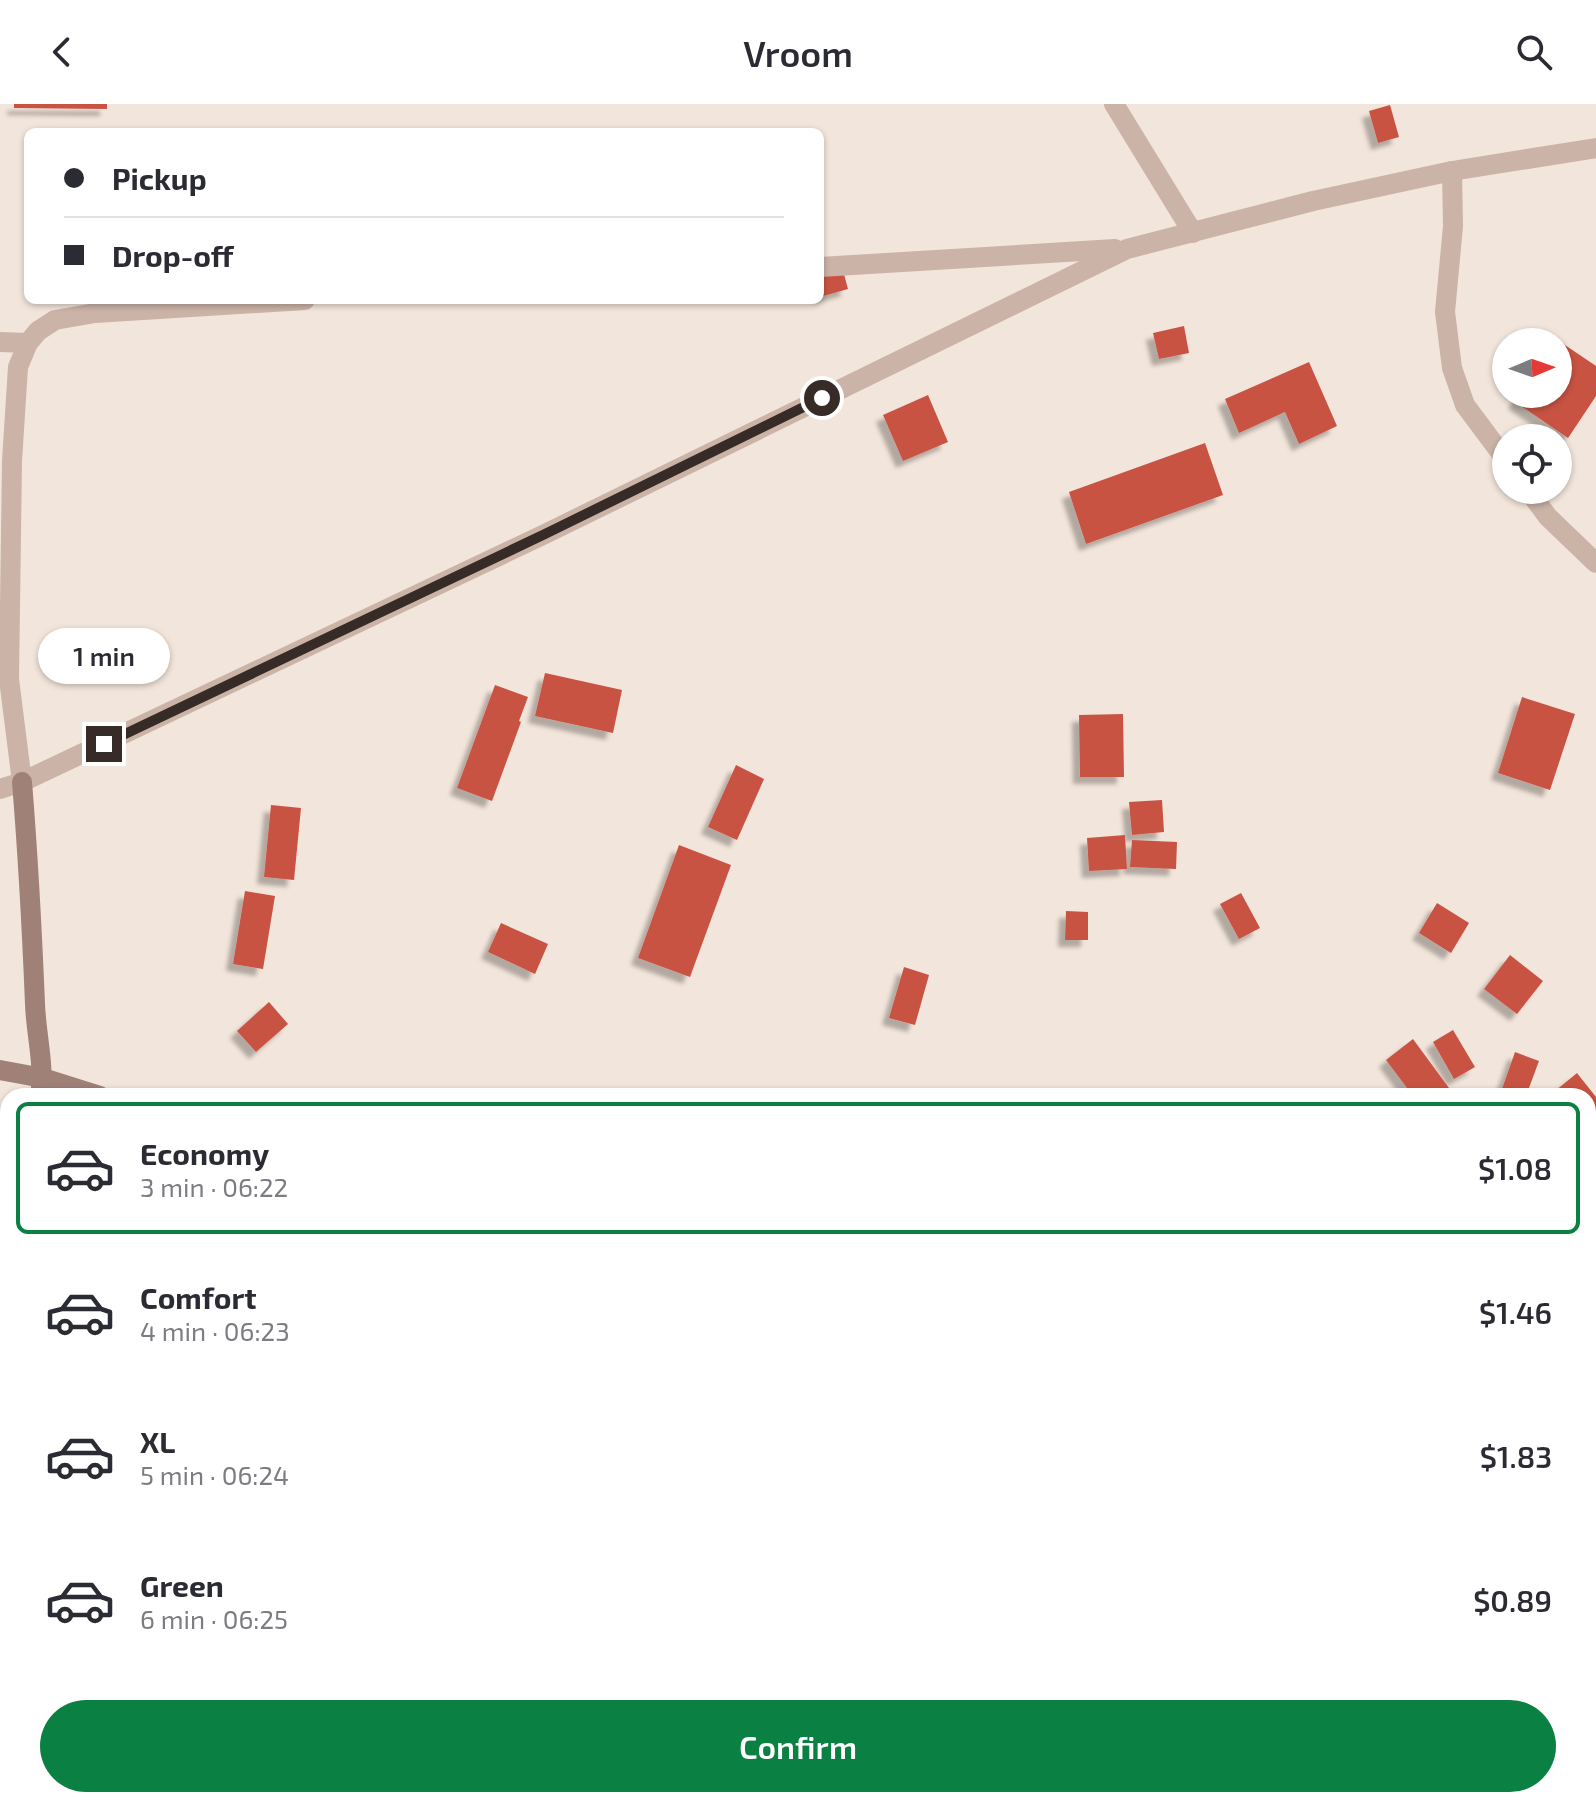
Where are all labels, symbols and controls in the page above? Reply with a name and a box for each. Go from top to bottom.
icon: back [40,30,84,74]
icon: search [1512,30,1556,74]
text: Vroom [743,31,853,74]
text: Pickup [112,160,207,196]
text: Drop-off [112,237,234,273]
north arrow [1492,328,1572,408]
map controls [1492,328,1572,504]
route start [804,380,840,416]
button: locate [1492,424,1572,504]
callout: 1 min [38,628,170,684]
text: 1 min [73,640,135,671]
route end [86,726,122,762]
icon: car [44,1132,116,1204]
text: Economy [140,1135,269,1171]
text: $1.08 [1478,1150,1552,1186]
text: 3 min · 06:22 [140,1171,288,1202]
icon: car [44,1276,116,1348]
text: Comfort [140,1279,257,1315]
text: $1.46 [1479,1294,1552,1330]
text: 4 min · 06:23 [140,1315,290,1346]
icon: car [44,1420,116,1492]
text: XL [140,1423,175,1459]
text: $1.83 [1480,1438,1552,1474]
text: 5 min · 06:24 [140,1459,289,1490]
icon: car [44,1564,116,1636]
text: Green [140,1567,224,1603]
text: $0.89 [1473,1582,1552,1618]
text: 6 min · 06:25 [140,1603,288,1634]
button: Confirm [40,1700,1556,1792]

